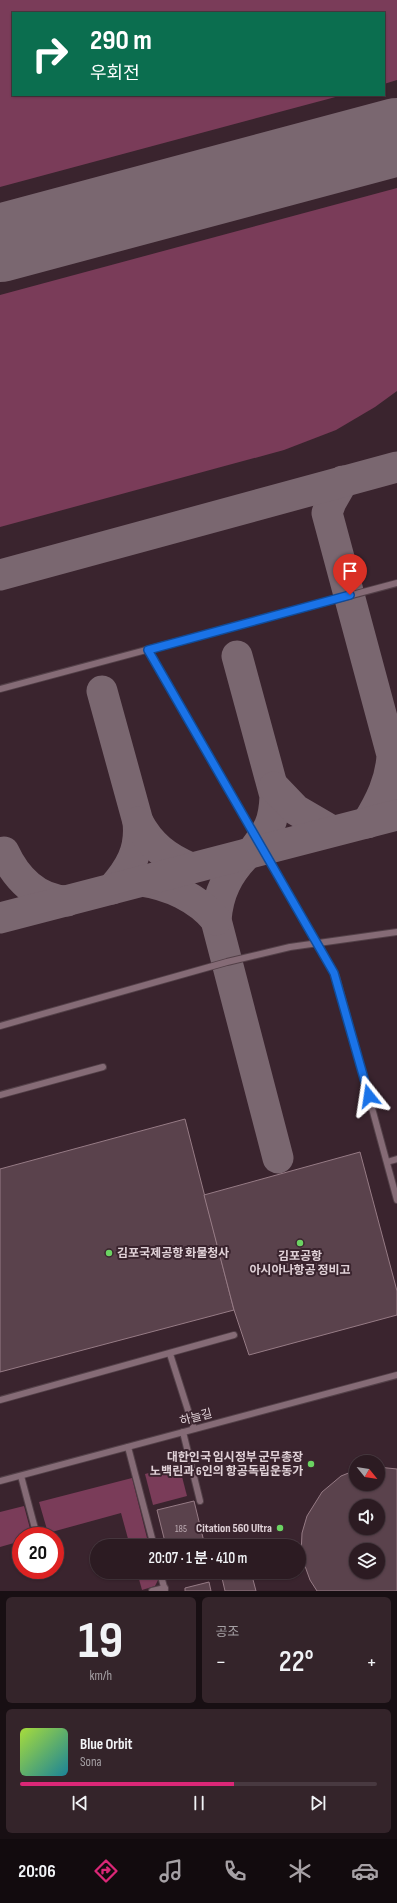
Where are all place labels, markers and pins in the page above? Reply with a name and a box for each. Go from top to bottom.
pin [333,554,367,595]
marker: 김포공항 아시아나항공 정비고 [295,1238,305,1248]
place label: 김포국제공항 화물청사 [117,1246,229,1261]
marker: 김포국제공항 화물청사 [104,1248,114,1258]
place label: 김포공항 아시아나항공 정비고 [249,1249,351,1278]
place label: 대한인국 임시정부 군무총장 노백린과 6인의 항공독립운동가 [150,1450,303,1479]
marker: 대한인국 임시정부 군무총장 노백린과 6인의 항공독립운동가 [306,1459,316,1469]
place label: Citation 560 Ultra [196,1521,272,1536]
marker: Citation 560 Ultra [275,1523,285,1533]

